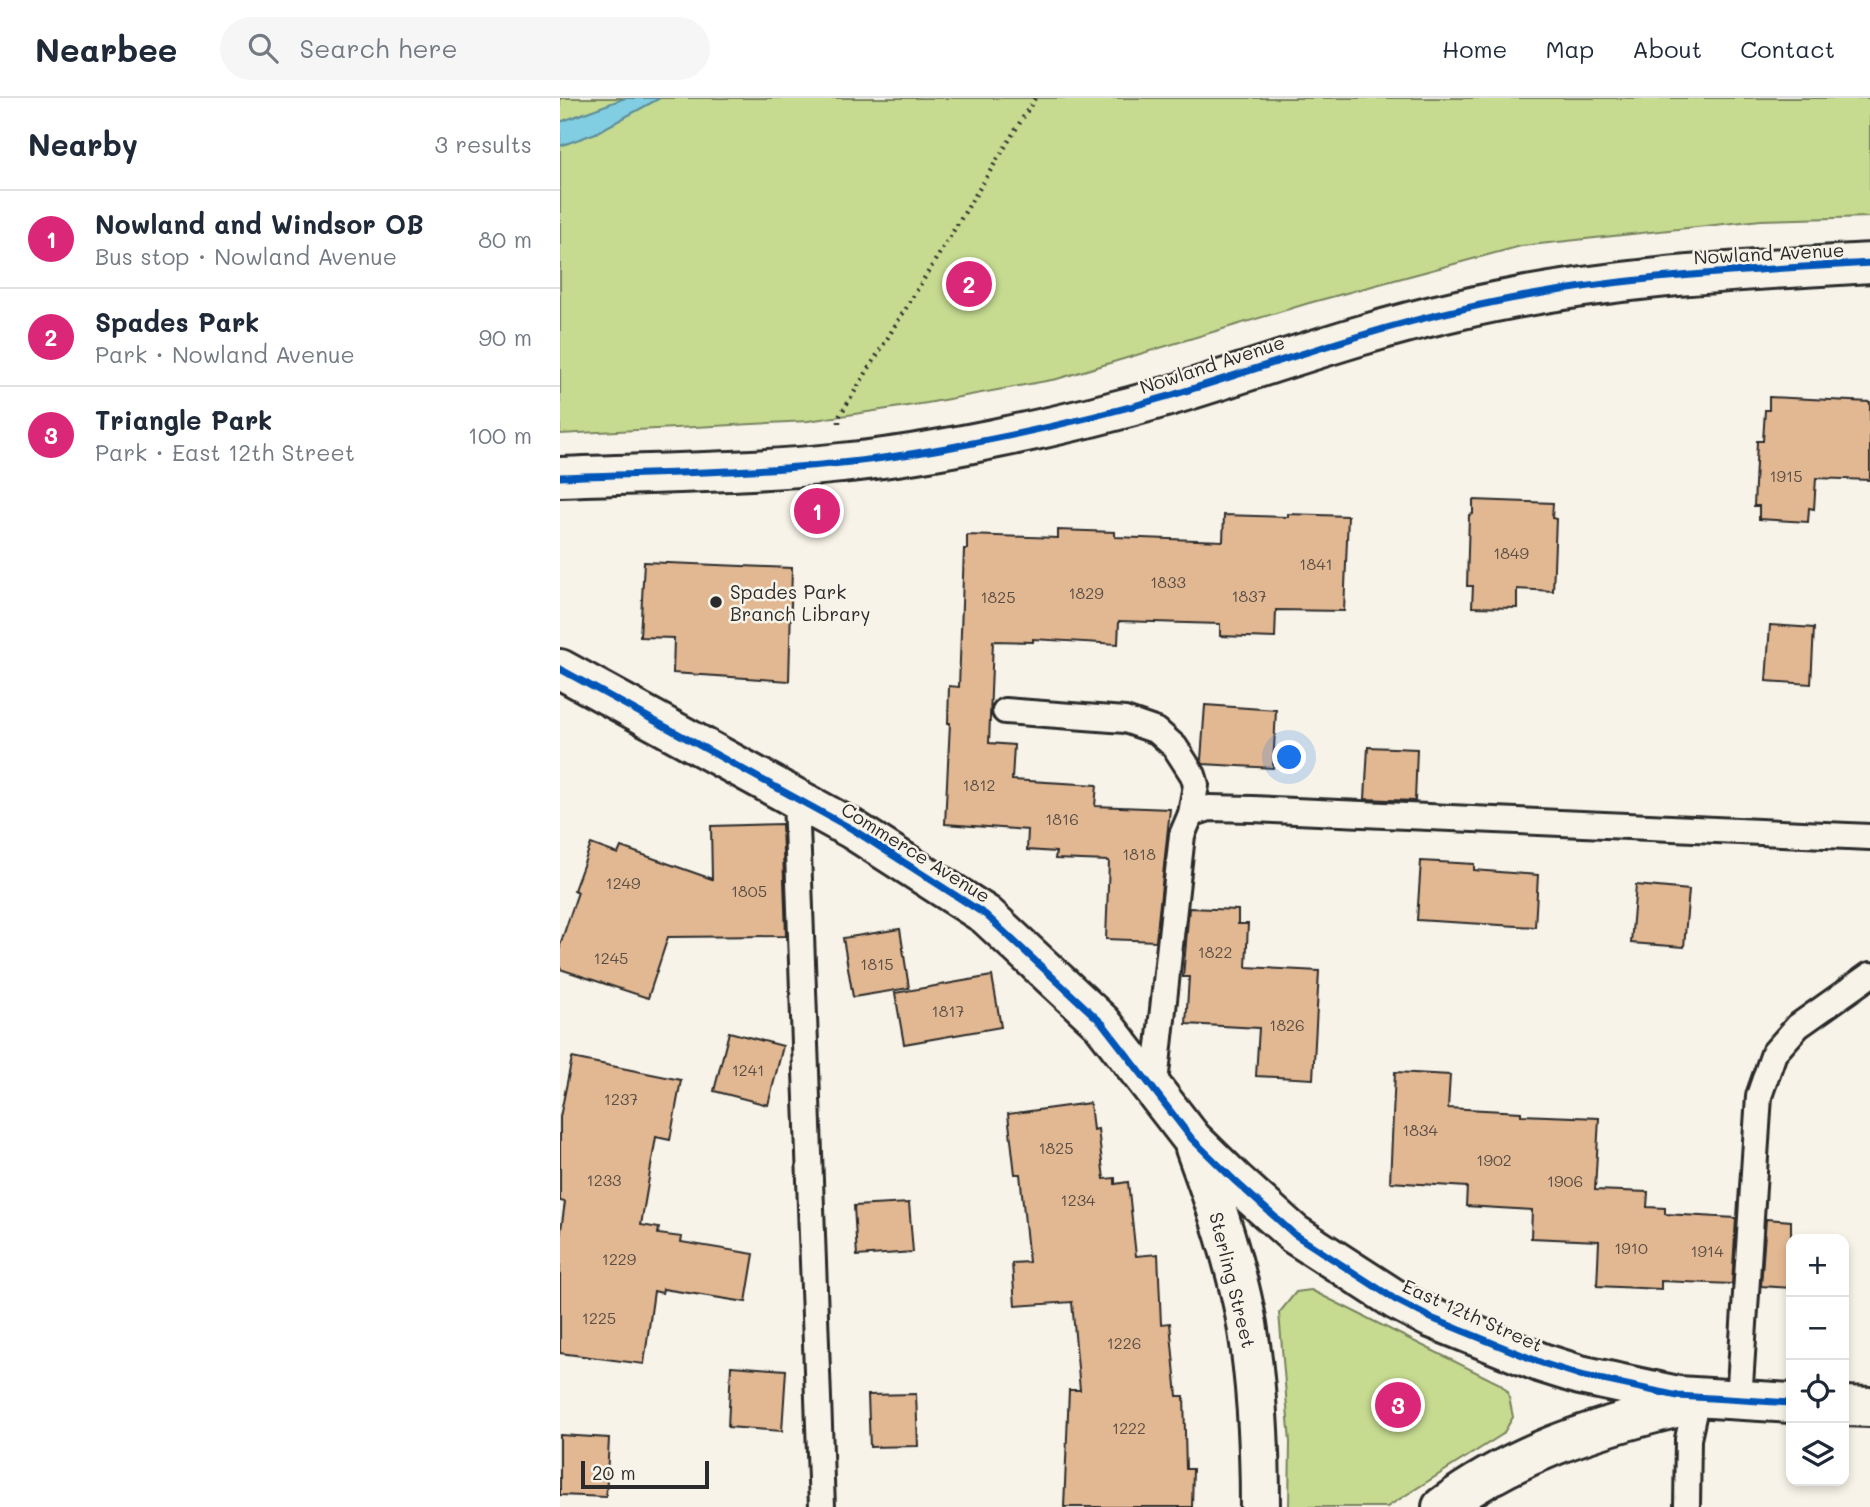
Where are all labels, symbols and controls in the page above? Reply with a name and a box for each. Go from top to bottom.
search box [220,17,710,80]
text: Nearbee [35,27,178,70]
icon: search [244,29,282,67]
text: Search here [300,31,458,65]
text: Home [1442,33,1507,64]
text: Map [1545,33,1594,64]
text: About [1632,33,1702,64]
text: Contact [1740,33,1835,64]
text: Nearby [28,124,138,164]
text: 3 results [435,129,532,159]
text: Nowland and Windsor OB [95,207,424,241]
text: 1 [46,224,56,254]
text: 80 m [478,224,532,254]
street label: Nowland Avenue [1693,237,1845,269]
text: Bus stop · Nowland Avenue [95,241,397,271]
pin: 2 [946,258,992,310]
text: Spades Park [95,305,259,339]
text: 2 [45,322,57,352]
text: 90 m [479,322,532,352]
street label: Nowland Avenue [1136,329,1288,399]
text: Park · Nowland Avenue [95,339,355,369]
text: Triangle Park [95,403,272,437]
text: 3 [44,420,58,450]
text: 100 m [468,420,532,450]
text: Park · East 12th Street [95,437,355,467]
house number: 1915 [1769,465,1803,486]
pin: 1 [794,485,840,537]
house number: 1849 [1493,542,1529,563]
house number: 1841 [1299,553,1333,574]
house number: 1833 [1150,571,1186,592]
place label: Spades Park Branch Library [730,579,870,626]
house number: 1829 [1068,582,1104,603]
house number: 1837 [1231,585,1267,606]
house number: 1825 [980,586,1016,607]
marker: Spades Park Branch Library [708,594,724,610]
your location [1272,740,1306,774]
house number: 1812 [963,774,995,795]
street label: Commerce Avenue [837,796,995,908]
house number: 1816 [1045,808,1079,829]
house number: 1818 [1122,843,1156,864]
house number: 1249 [606,872,640,893]
house number: 1805 [731,880,767,901]
house number: 1822 [1198,941,1232,962]
house number: 1245 [594,947,628,968]
house number: 1815 [860,953,894,974]
house number: 1817 [932,1000,965,1021]
house number: 1826 [1269,1014,1305,1035]
house number: 1241 [732,1059,764,1080]
house number: 1237 [604,1088,638,1109]
house number: 1834 [1402,1119,1438,1140]
house number: 1825 [1038,1137,1074,1158]
house number: 1902 [1476,1149,1512,1170]
house number: 1233 [587,1169,621,1190]
house number: 1906 [1547,1170,1583,1191]
house number: 1234 [1061,1189,1096,1210]
street label: Sterling Street [1204,1210,1262,1350]
map controls [1786,1234,1849,1486]
button: + [1786,1234,1849,1297]
house number: 1910 [1614,1237,1648,1258]
house number: 1914 [1690,1240,1724,1261]
house number: 1229 [602,1248,636,1269]
street label: East 12th Street [1399,1273,1547,1357]
button: − [1786,1297,1849,1360]
house number: 1225 [582,1307,616,1328]
house number: 1226 [1107,1332,1141,1353]
button: locate [1786,1360,1849,1423]
pin: 3 [1375,1379,1421,1431]
house number: 1222 [1112,1417,1146,1438]
button: layers [1786,1423,1849,1486]
scale bar [581,1458,709,1490]
text: 20 m [592,1460,636,1485]

